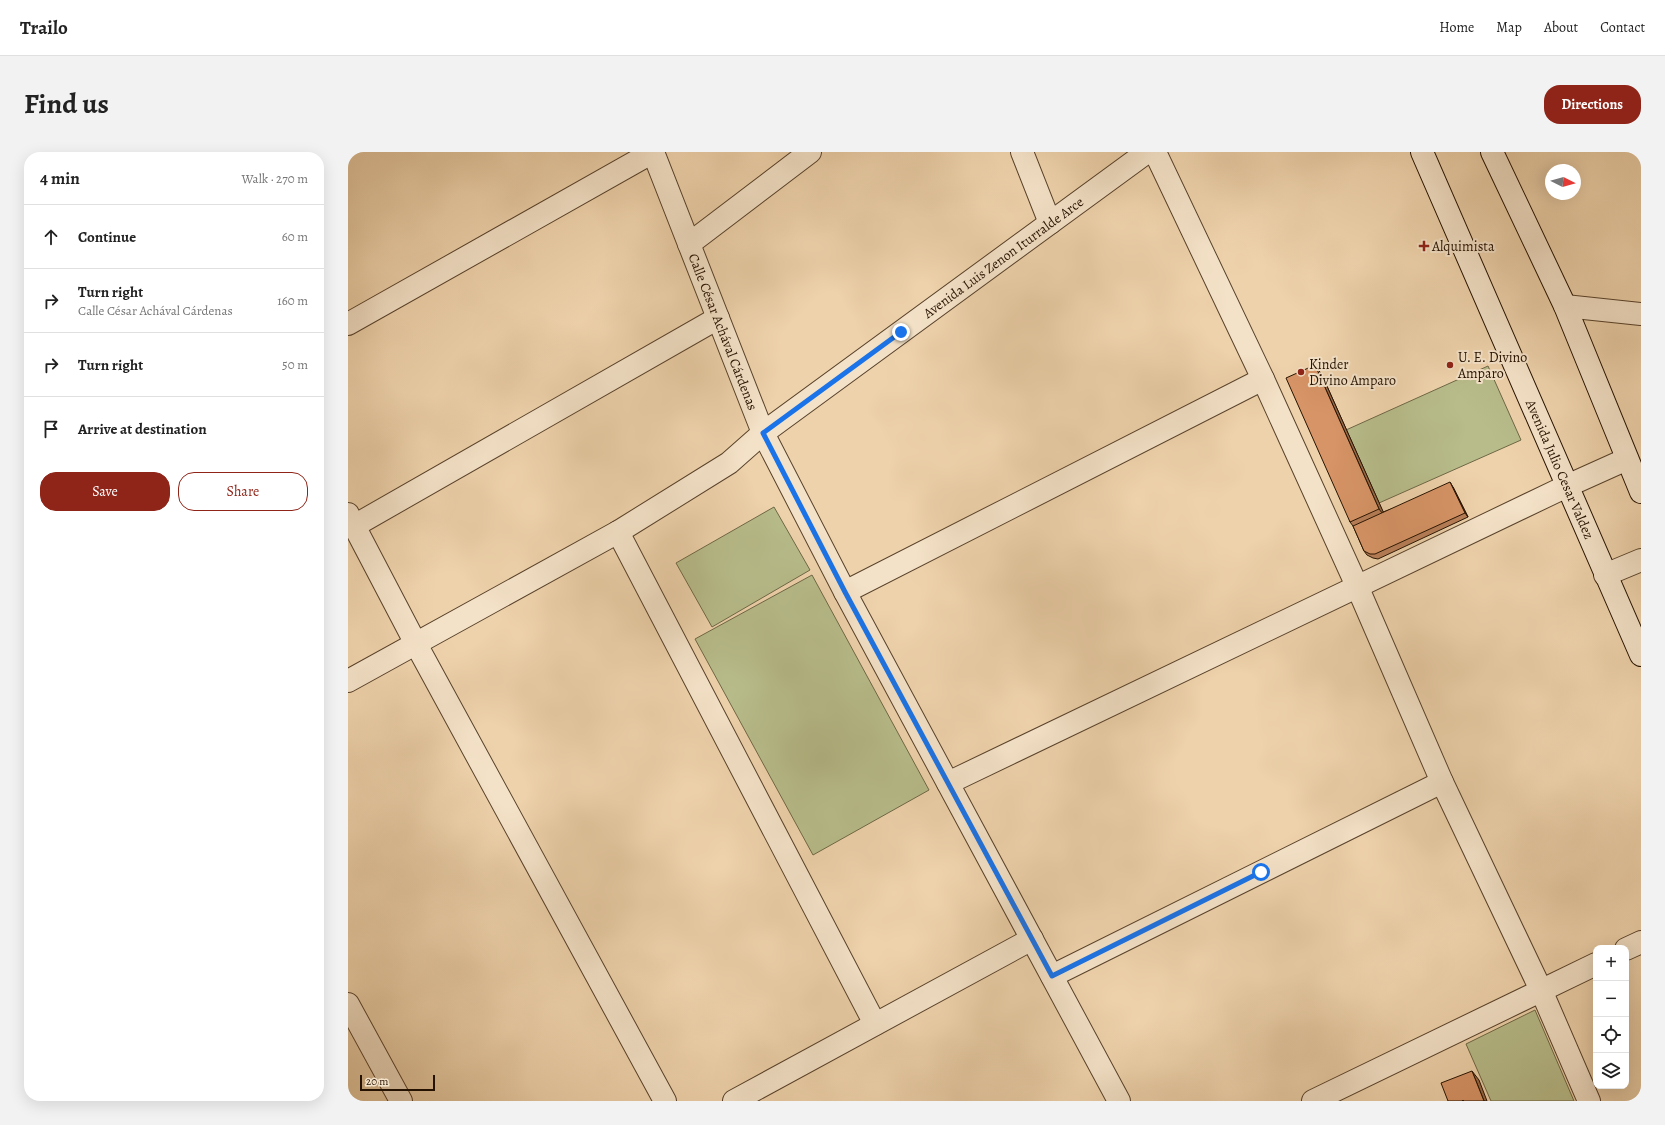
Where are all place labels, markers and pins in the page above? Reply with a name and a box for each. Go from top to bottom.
place label: Alquimista [1431,237,1495,256]
marker: Alquimista [1419,241,1429,251]
place label: U. E. Divino Amparo [1457,348,1527,383]
place label: Kinder Divino Amparo [1309,355,1396,390]
marker: U. E. Divino Amparo [1445,360,1455,370]
marker: Kinder Divino Amparo [1296,367,1306,377]

